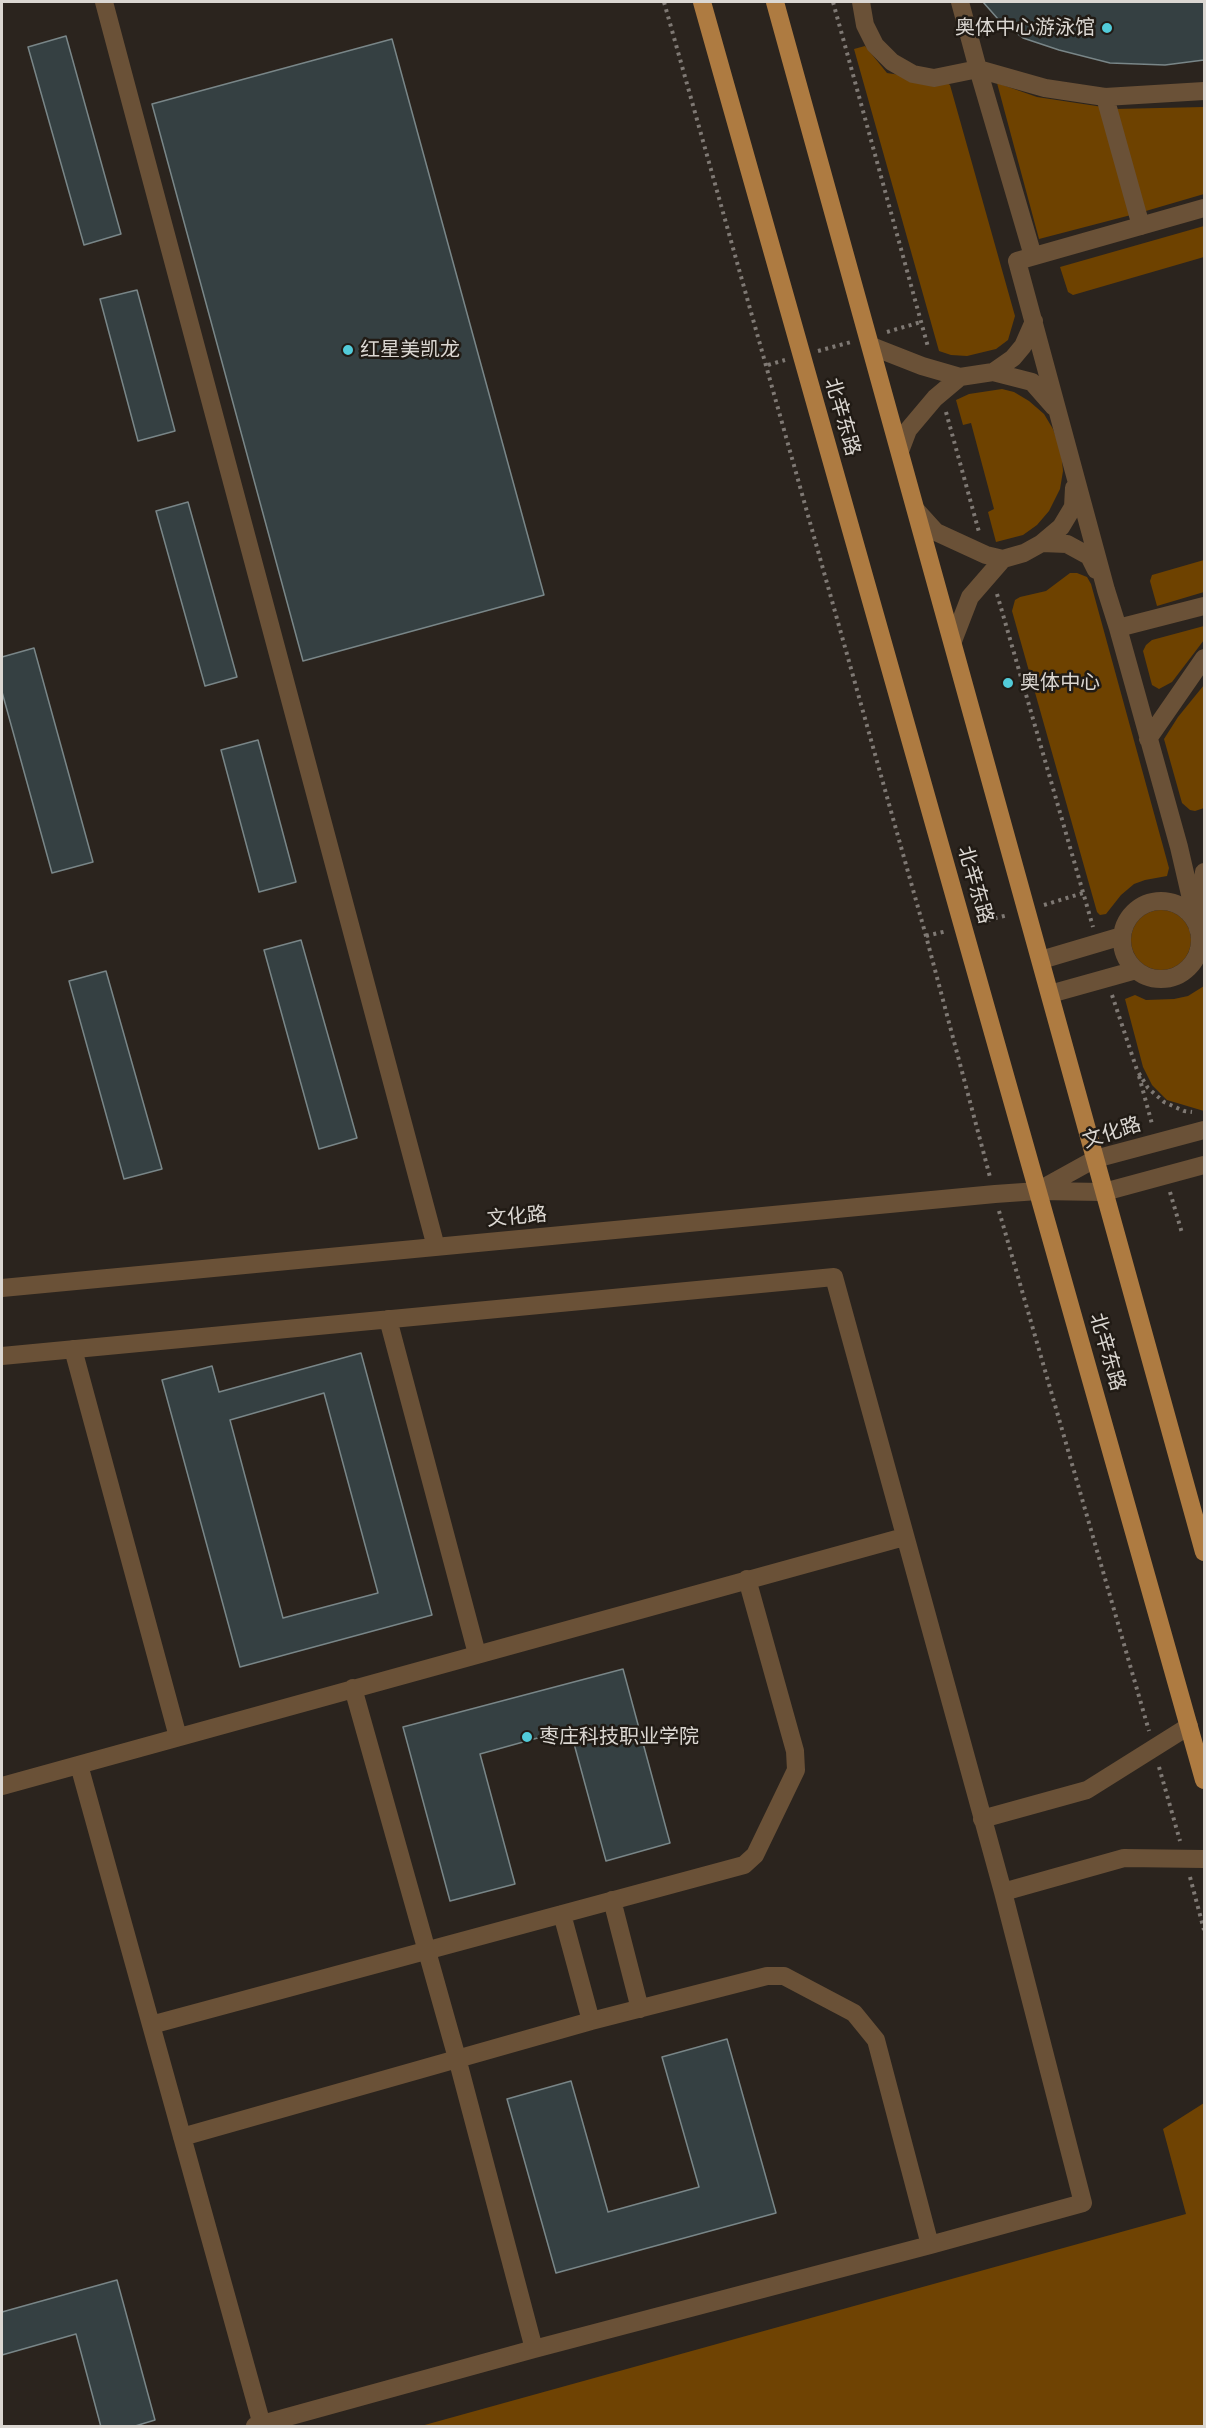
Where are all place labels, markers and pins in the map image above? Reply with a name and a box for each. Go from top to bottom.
place label: 奥体中心游泳馆 [955,16,1095,40]
marker: 奥体中心游泳馆 [1100,21,1114,35]
place label: 红星美凯龙 [360,338,460,362]
marker: 红星美凯龙 [341,343,355,357]
place label: 奥体中心 [1020,671,1100,695]
marker: 奥体中心 [1001,676,1015,690]
place label: 枣庄科技职业学院 [539,1725,699,1749]
marker: 枣庄科技职业学院 [520,1730,534,1744]

